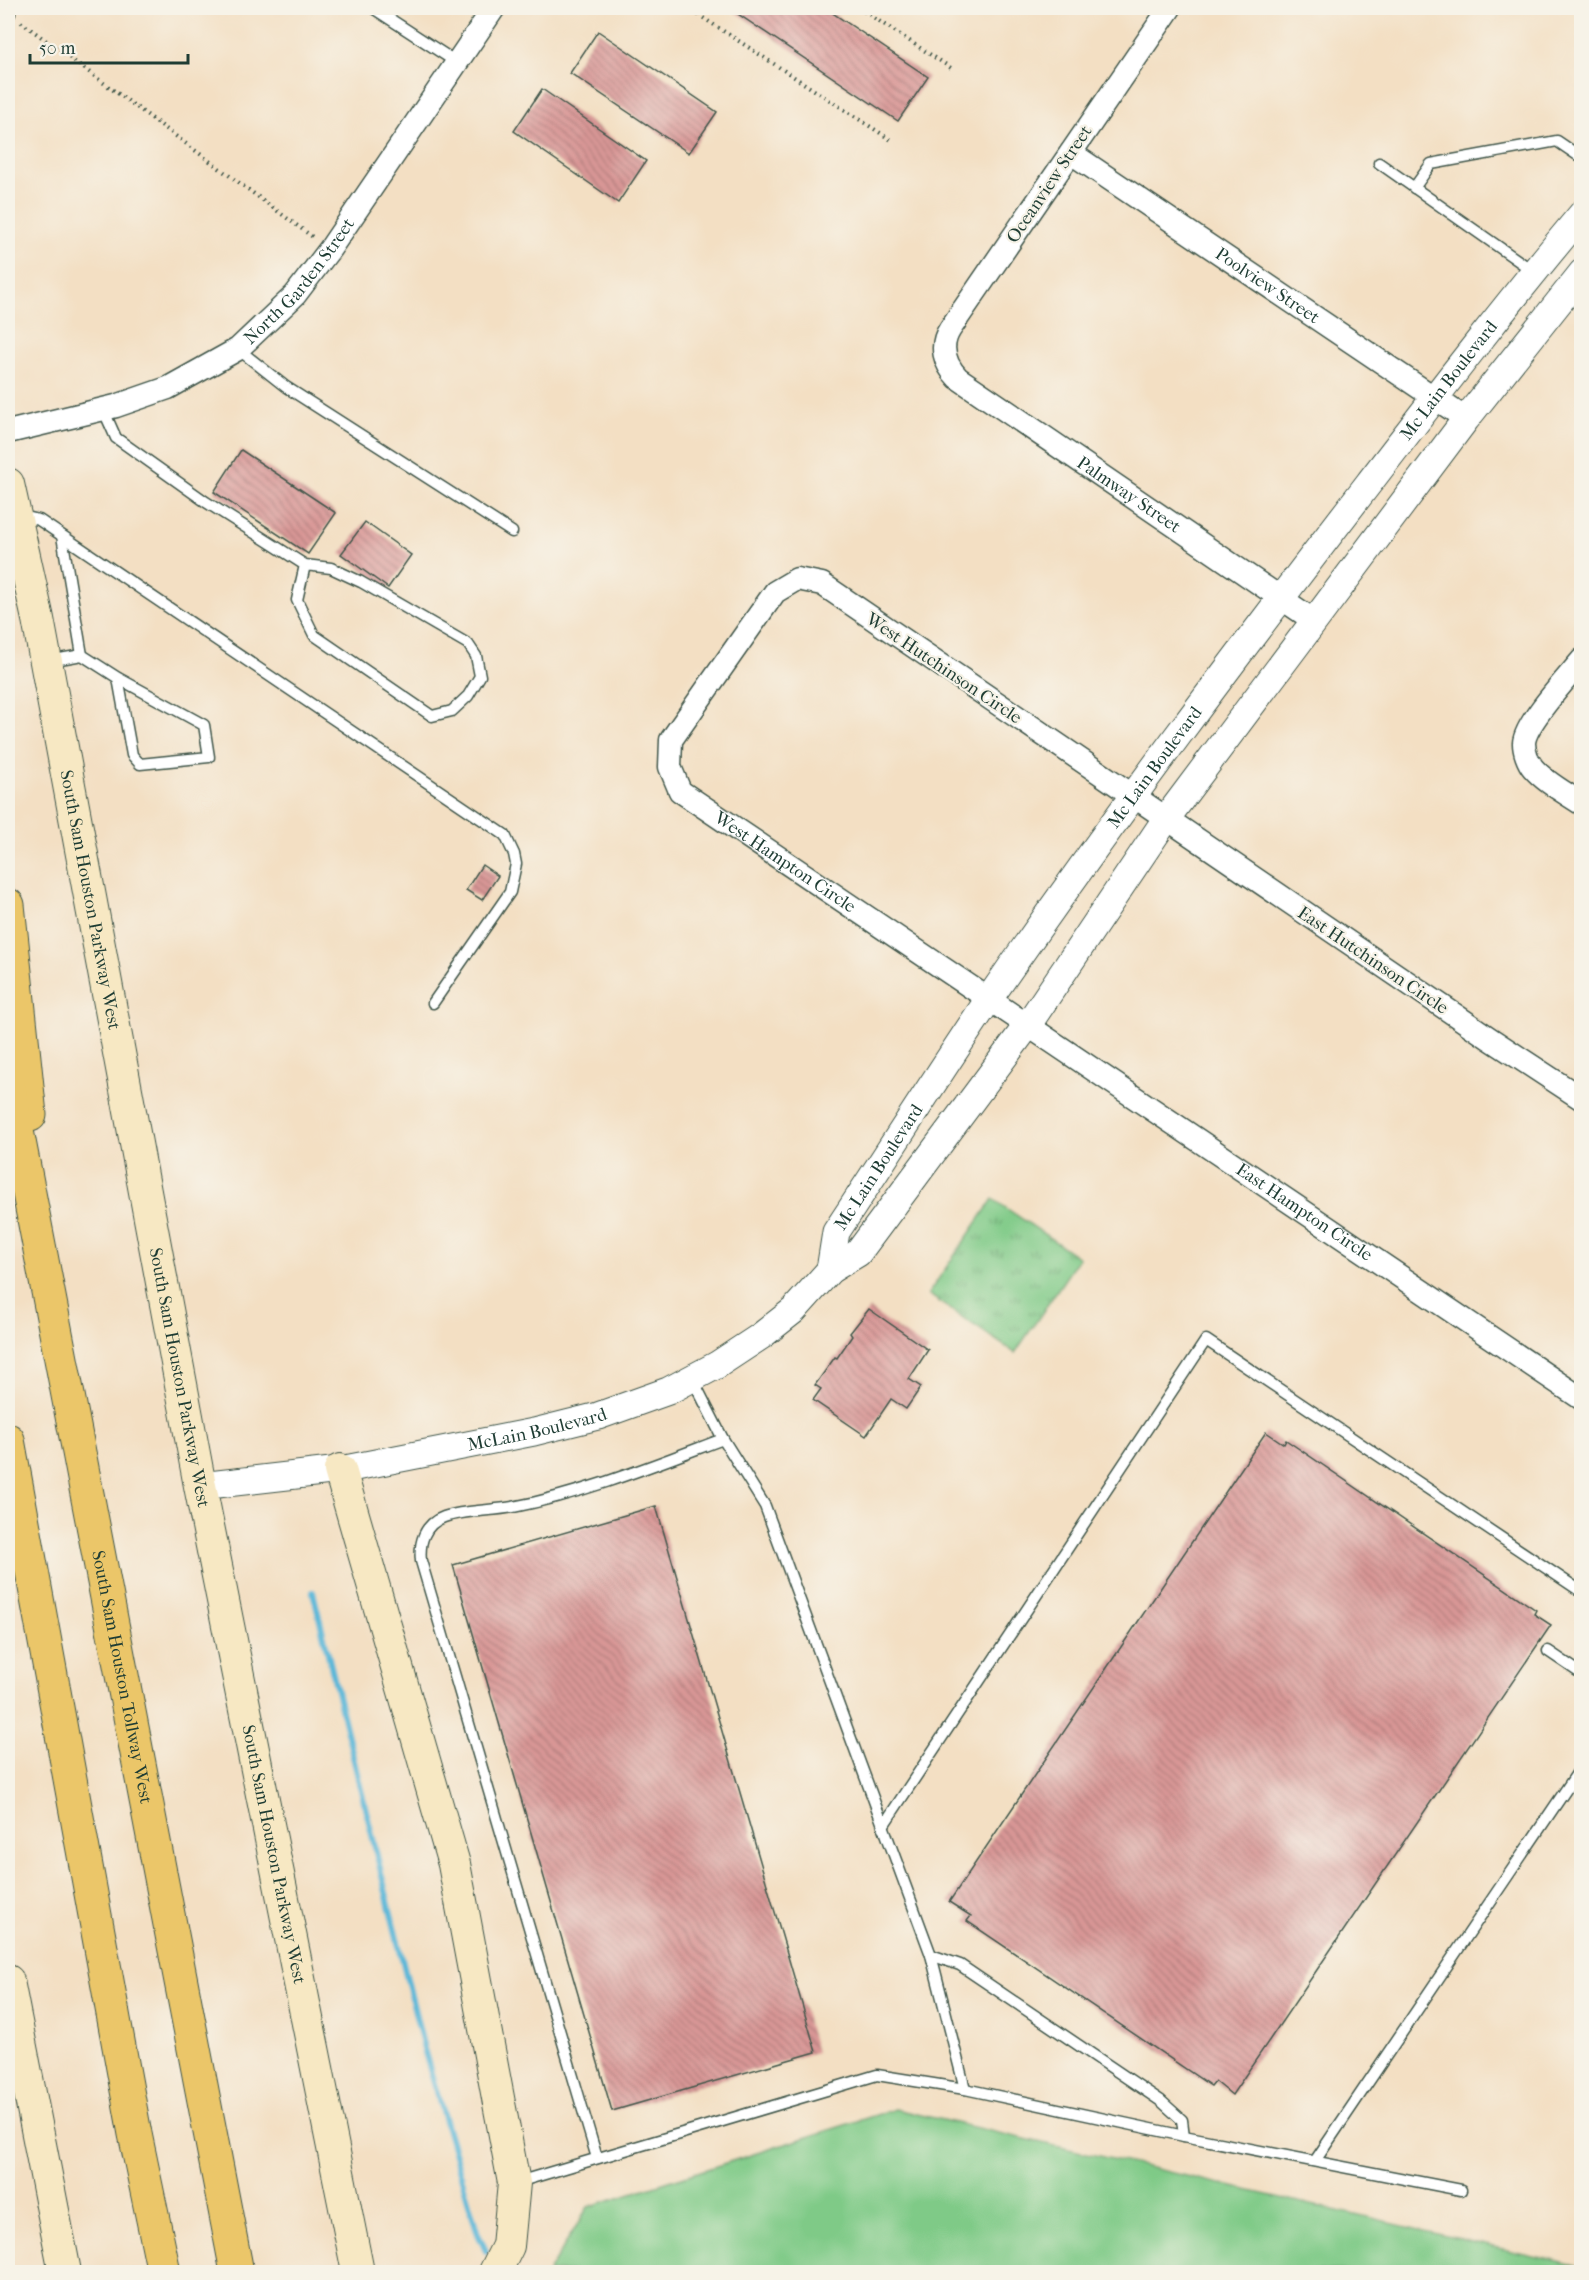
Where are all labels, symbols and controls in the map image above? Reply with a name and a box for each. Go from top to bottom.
scale bar [30,27,188,65]
text: 50 m [39,38,76,59]
street label: Oceanview Street [1002,121,1097,247]
street label: North Garden Street [240,214,359,349]
street label: Poolview Street [1211,243,1324,329]
street label: Mc Lain Boulevard [1396,316,1502,444]
street label: Palmway Street [1073,452,1185,538]
street label: West Hutchinson Circle [861,608,1026,728]
street label: Mc Lain Boulevard [1103,702,1207,833]
street label: South Sam Houston Parkway West [55,768,125,1032]
street label: West Hampton Circle [709,807,860,918]
street label: East Hutchinson Circle [1293,902,1452,1019]
street label: Mc Lain Boulevard [830,1100,928,1234]
street label: East Hampton Circle [1232,1159,1376,1266]
street label: South Sam Houston Parkway West [145,1246,214,1510]
street label: McLain Boulevard [466,1404,610,1456]
street label: South Sam Houston Tollway West [87,1549,157,1806]
street label: South Sam Houston Parkway West [237,1723,310,1986]

